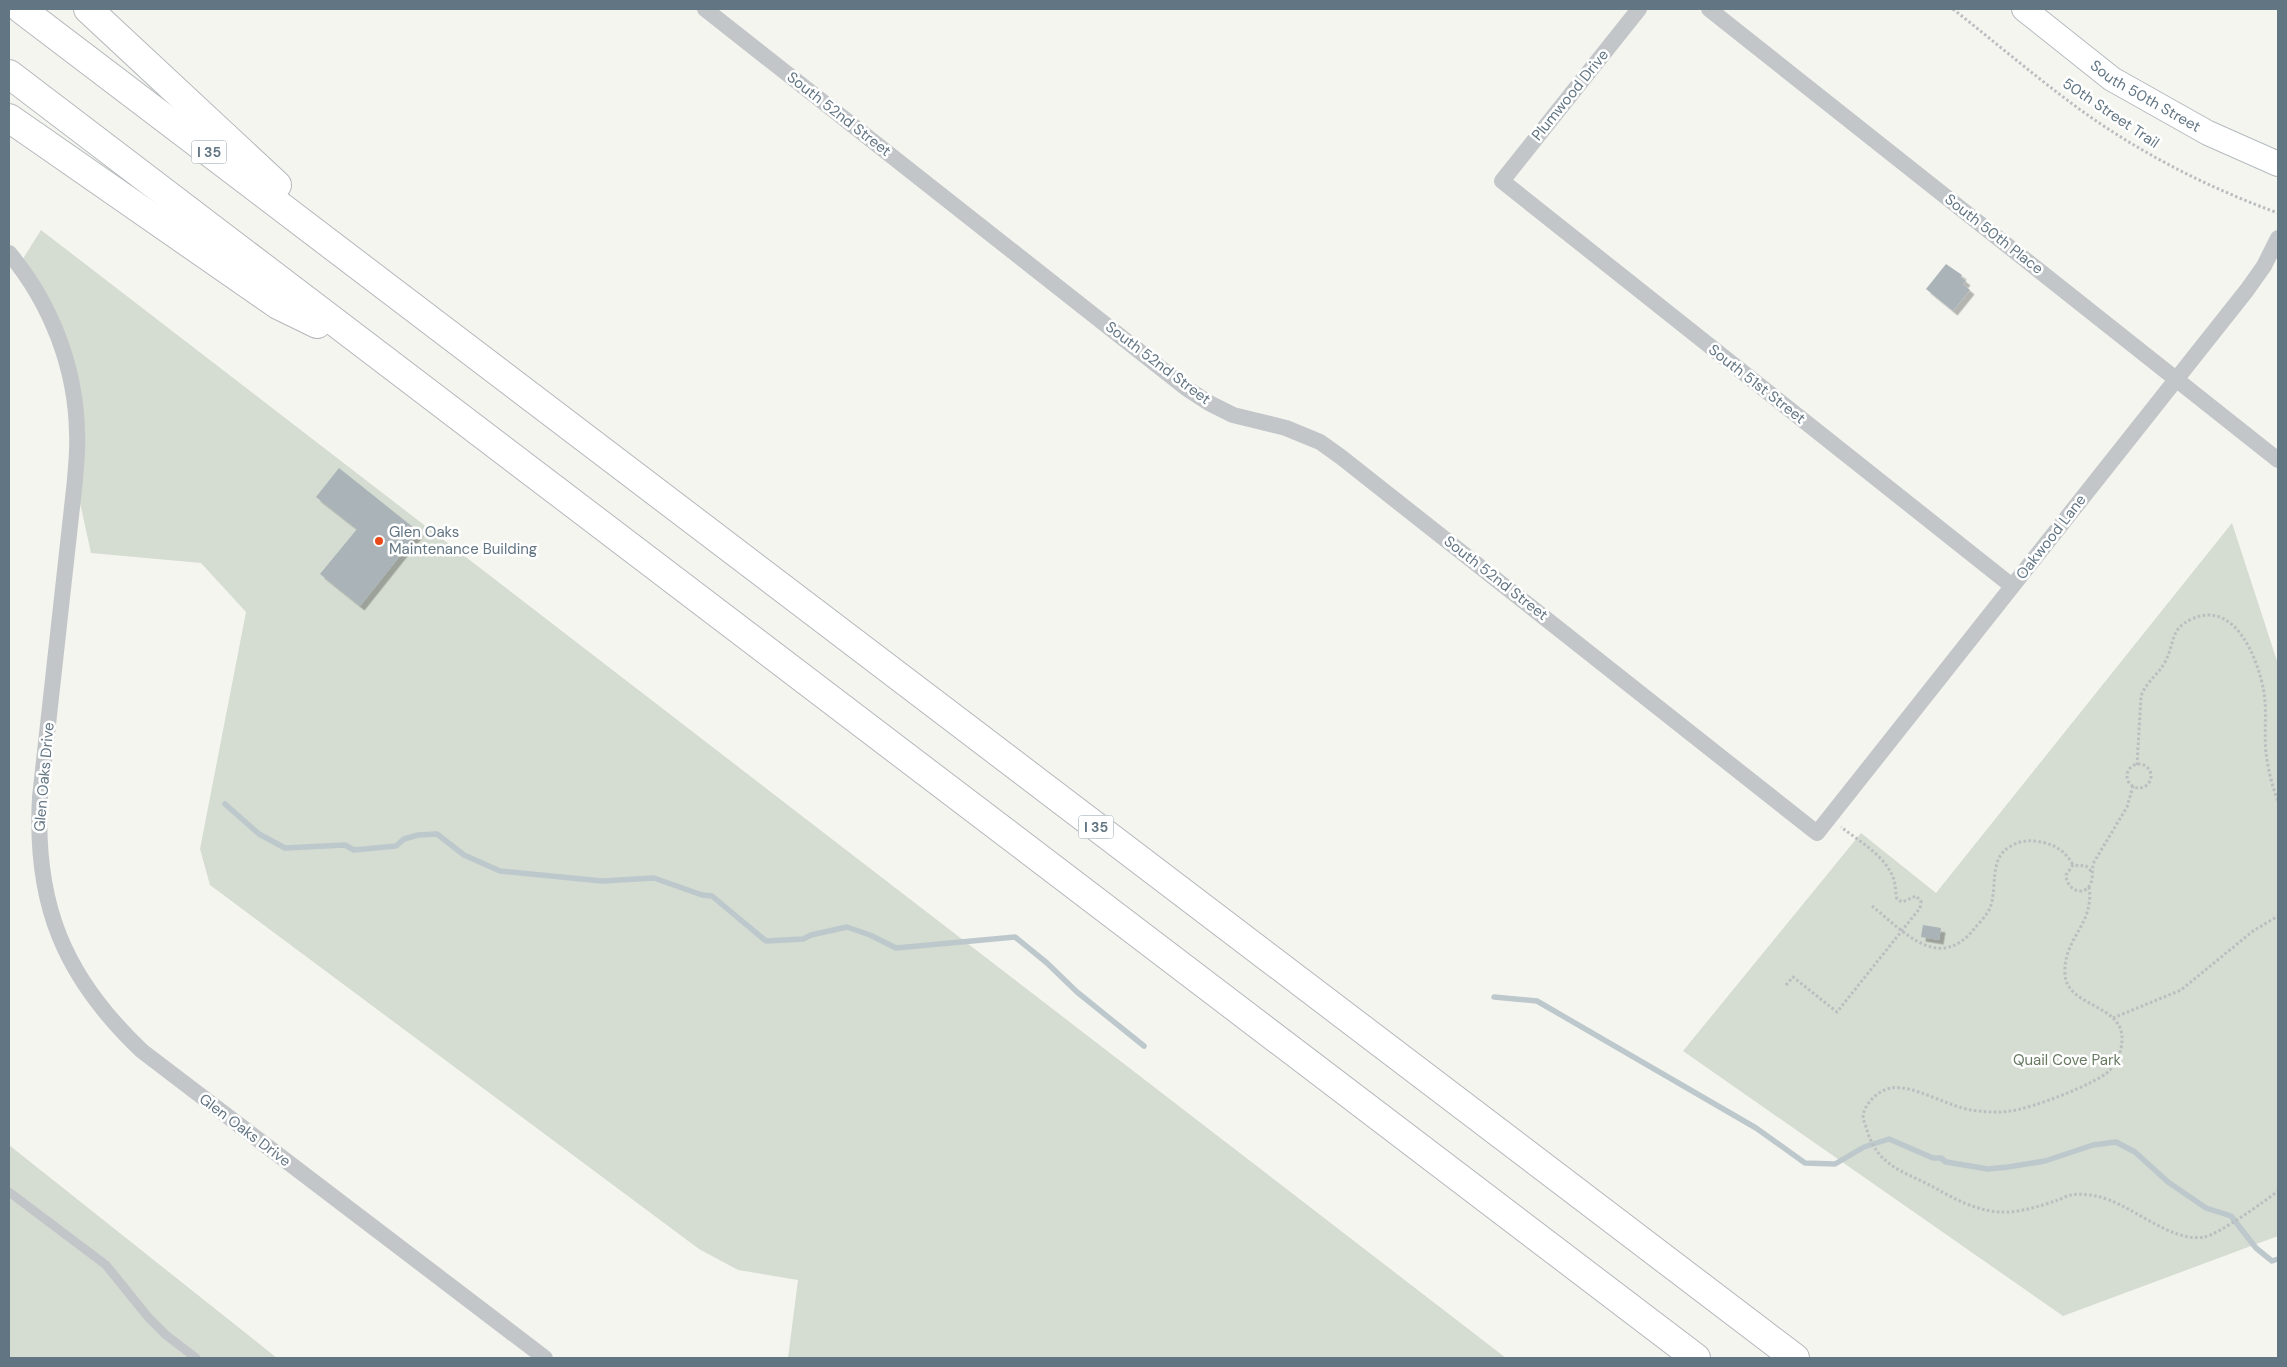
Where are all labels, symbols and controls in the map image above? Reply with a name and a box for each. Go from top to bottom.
street label: Plumwood Drive [1527,45,1613,145]
street label: South 50th Street [2086,56,2204,137]
street label: South 52nd Street [783,67,895,161]
street label: 50th Street Trail [2059,73,2163,153]
road number: I 35 [192,140,226,163]
street label: South 50th Place [1941,189,2047,279]
street label: South 52nd Street [1101,317,1215,409]
street label: South 51st Street [1704,340,1810,428]
street label: Oakwood Lane [2011,490,2091,584]
place label: Glen Oaks Maintenance Building [389,522,537,559]
street label: South 52nd Street [1440,531,1552,625]
marker: Glen Oaks Maintenance Building [373,535,385,547]
street label: Glen Oaks Drive [29,721,59,833]
road number: I 35 [1078,816,1114,839]
park label: Quail Cove Park [2013,1050,2122,1070]
street label: Glen Oaks Drive [195,1089,295,1171]

